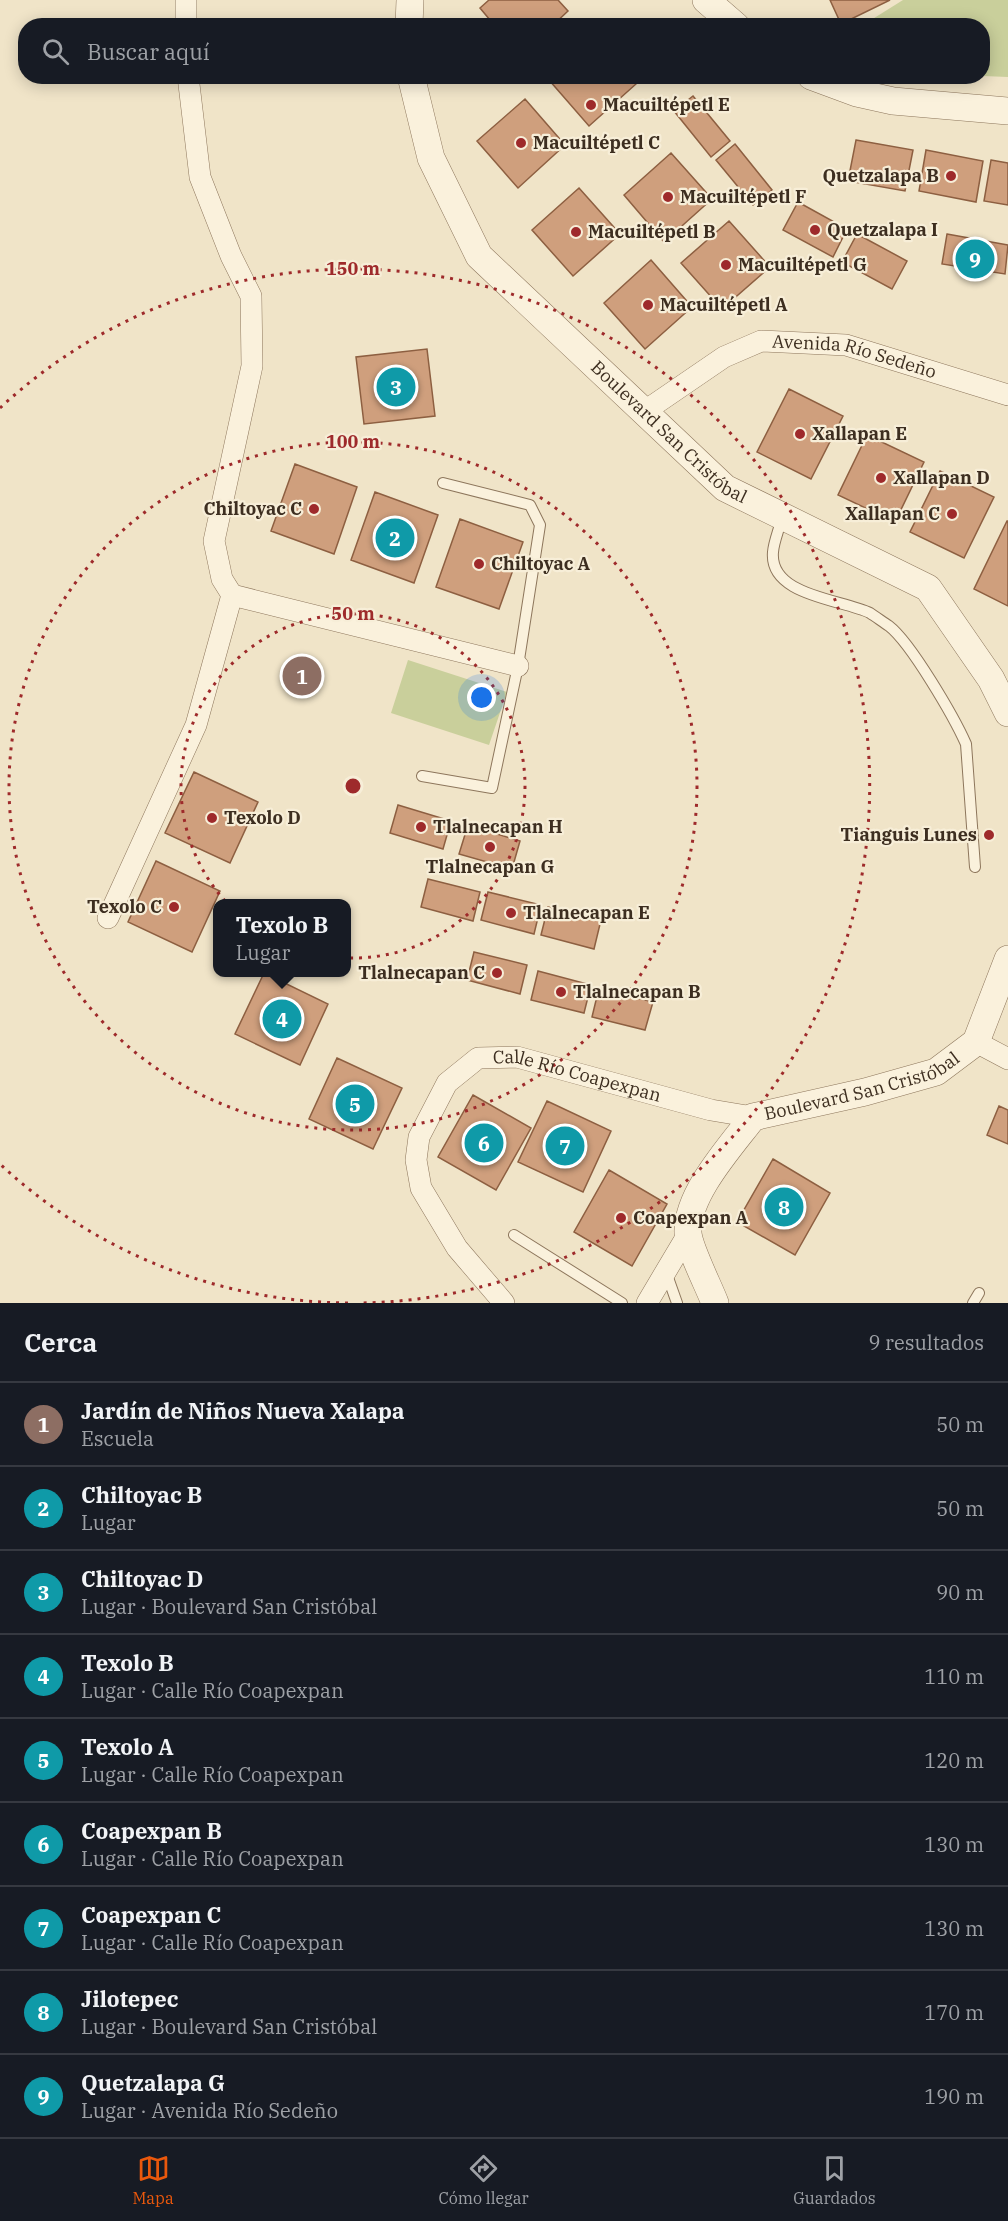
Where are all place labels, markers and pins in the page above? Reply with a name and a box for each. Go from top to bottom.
place label: Macuiltépetl E [603,93,730,116]
marker: Macuiltépetl E [584,98,598,112]
place label: Macuiltépetl C [533,131,660,154]
marker: Macuiltépetl C [514,136,528,150]
place label: Quetzalapa B [822,164,939,187]
marker: Quetzalapa B [944,169,958,183]
place label: Macuiltépetl F [680,185,806,208]
marker: Macuiltépetl F [661,190,675,204]
place label: Quetzalapa I [827,218,938,241]
place label: Macuiltépetl B [588,220,716,243]
marker: Quetzalapa I [808,223,822,237]
marker: Macuiltépetl B [569,225,583,239]
pin: 9 [956,236,994,282]
place label: Macuiltépetl G [738,253,867,276]
marker: Macuiltépetl G [719,258,733,272]
place label: Macuiltépetl A [660,293,788,316]
marker: Macuiltépetl A [641,298,655,312]
pin: 3 [376,364,416,410]
place label: Xallapan E [812,422,907,445]
marker: Xallapan E [793,427,807,441]
place label: Xallapan D [893,466,990,489]
marker: Xallapan D [874,471,888,485]
place label: Chiltoyac C [203,497,302,520]
marker: Chiltoyac C [307,502,321,516]
place label: Xallapan C [845,502,940,525]
marker: Xallapan C [945,507,959,521]
pin: 2 [376,516,414,560]
place label: Chiltoyac A [491,552,591,575]
marker: Chiltoyac A [472,557,486,571]
pin: 1 [282,654,322,698]
centre of rings [343,776,363,796]
place label: Texolo D [224,806,301,829]
marker: Texolo D [205,811,219,825]
place label: Tlalnecapan H [433,815,563,838]
marker: Tlalnecapan H [414,820,428,834]
place label: Tianguis Lunes [841,823,977,846]
marker: Tianguis Lunes [982,828,996,842]
marker: Tlalnecapan G [483,840,497,854]
place label: Tlalnecapan G [426,855,554,878]
place label: Texolo C [87,895,162,918]
marker: Texolo C [167,900,181,914]
place label: Tlalnecapan E [523,901,650,924]
marker: Tlalnecapan E [504,906,518,920]
place label: Tlalnecapan C [358,961,485,984]
marker: Tlalnecapan C [490,966,504,980]
place label: Tlalnecapan B [573,980,701,1003]
marker: Tlalnecapan B [554,985,568,999]
pin: 4 [262,996,302,1042]
pin: 5 [336,1082,374,1126]
pin: 6 [464,1120,504,1166]
pin: 7 [546,1124,584,1168]
pin: 8 [764,1184,804,1230]
place label: Coapexpan A [633,1206,749,1229]
marker: Coapexpan A [614,1211,628,1225]

